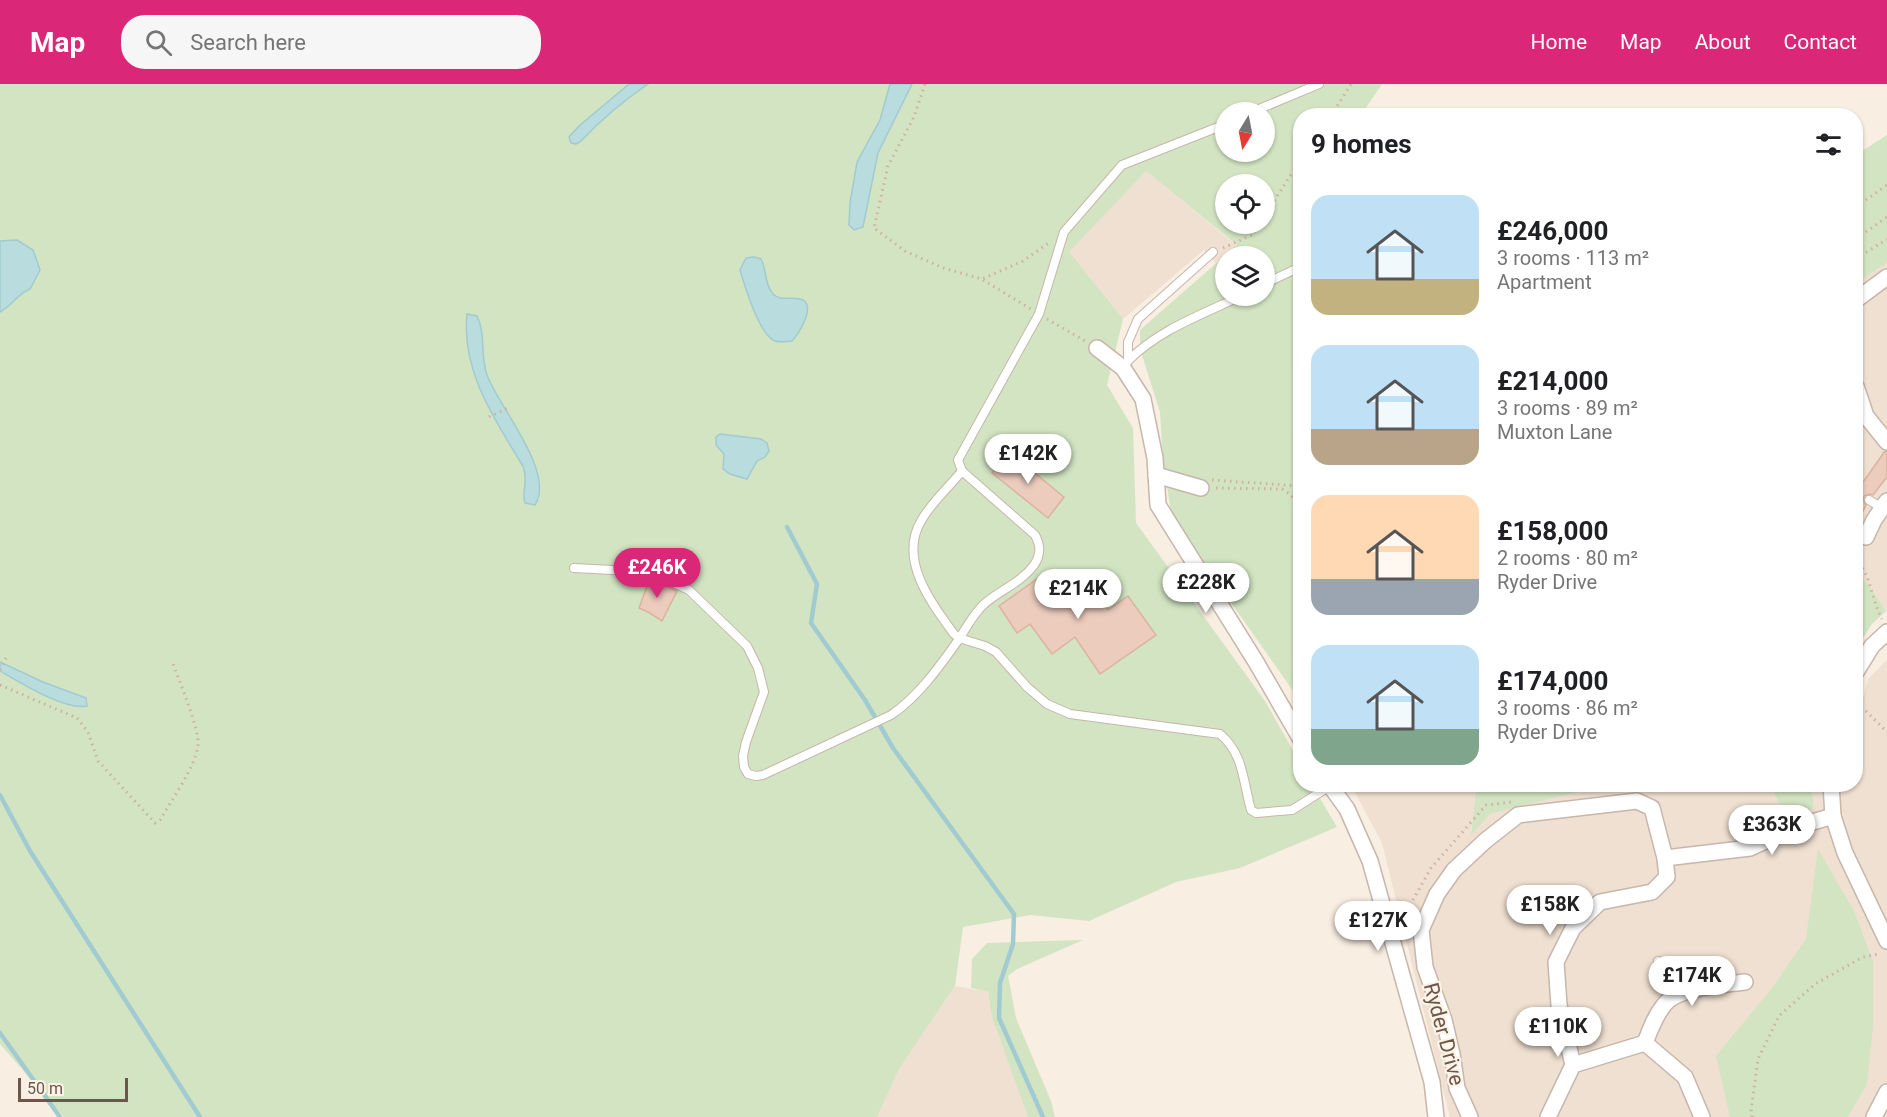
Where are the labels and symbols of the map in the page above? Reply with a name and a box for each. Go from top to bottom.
north arrow [1215,102,1275,162]
pin: £142K [986,434,1070,485]
pin: £246K [615,548,699,599]
pin: £228K [1164,563,1248,614]
pin: £214K [1036,569,1120,620]
pin: £363K [1730,805,1814,856]
pin: £158K [1508,885,1592,936]
pin: £127K [1336,901,1420,952]
pin: £174K [1650,956,1734,1007]
street label: Ryder Drive [1419,980,1469,1088]
pin: £110K [1516,1007,1600,1058]
scale bar [18,1075,128,1102]

